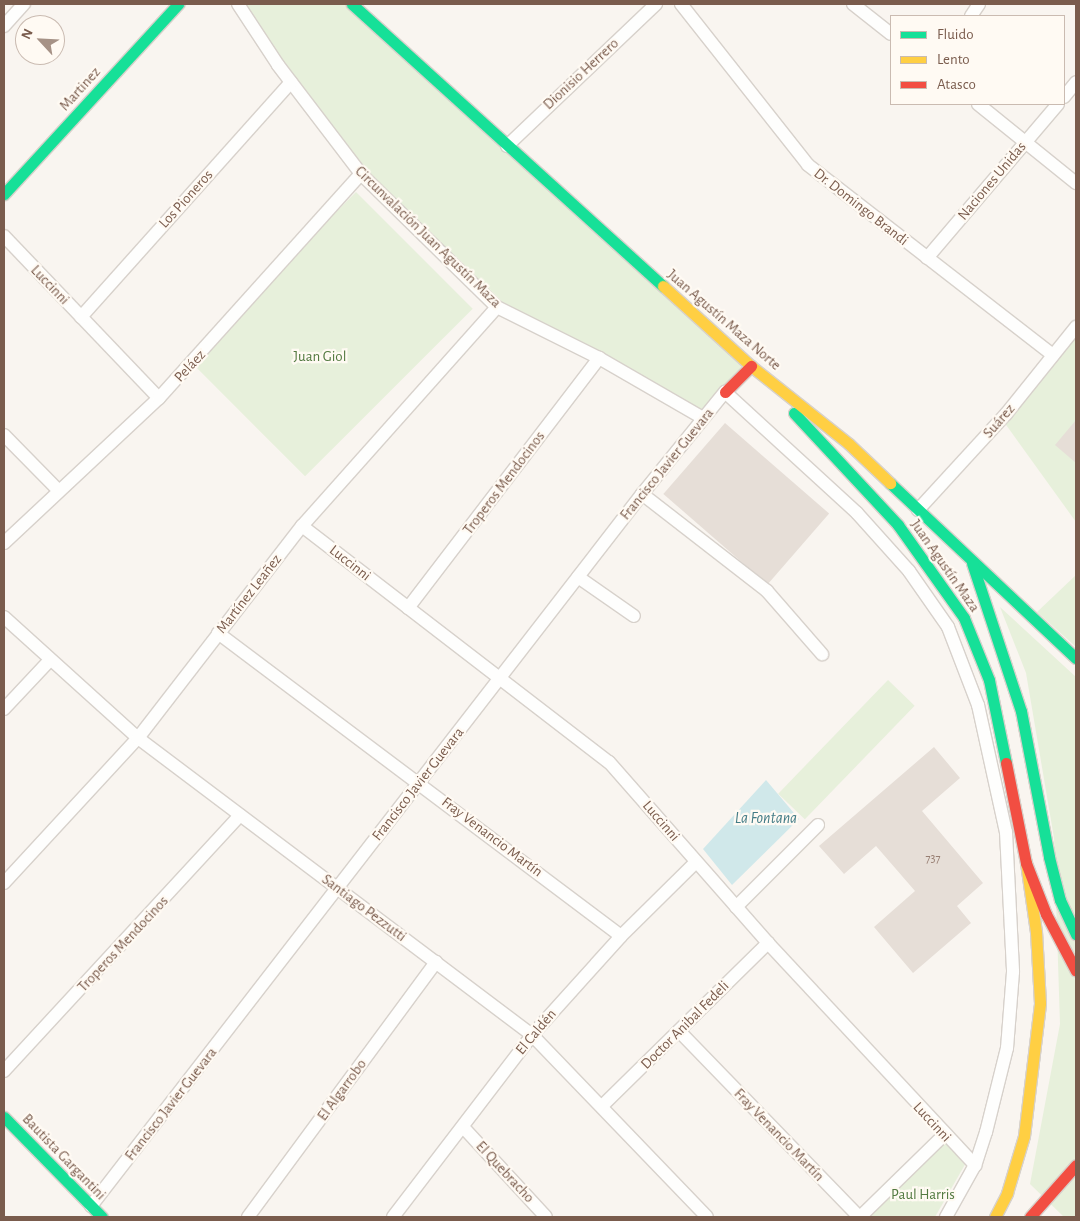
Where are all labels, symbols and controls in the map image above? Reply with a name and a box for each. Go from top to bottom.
north arrow [15,15,65,65]
legend [890,15,1065,105]
text: N [19,27,36,41]
text: Fluido [937,27,974,42]
street label: Dionisio Herrero [540,34,622,114]
text: Lento [937,52,970,67]
street label: Martinez [56,63,104,115]
text: Atasco [937,77,976,92]
street label: Naciones Unidas [954,138,1030,224]
street label: Circunvalación Juan Agustín Maza [351,162,505,312]
street label: Dr. Domingo Brandi [810,164,912,250]
street label: Los Pioneros [155,166,217,232]
street label: Luccinni [27,261,73,309]
street label: Juan Agustín Maza Norte [664,266,784,374]
street label: Peláez [171,346,209,386]
park label: Juan Giol [294,348,346,366]
street label: Suárez [979,400,1019,442]
street label: Francisco Javier Guevara [616,404,718,524]
street label: Troperos Mendocinos [459,428,549,538]
street label: Juan Agustín Maza [906,516,984,616]
street label: Luccinni [326,541,374,585]
street label: Martínez Leañez [212,551,286,637]
street label: Francisco Javier Guevara [368,724,468,844]
street label: Fray Venancio Martín [438,793,546,881]
street label: Luccinni [638,797,684,845]
water label: La Fontana [735,808,797,828]
house number: 737 [926,852,940,866]
street label: Santiago Pezzutti [318,870,410,946]
street label: Troperos Mendocinos [74,892,172,996]
street label: Doctor Anibal Fedeli [637,977,733,1073]
street label: El Caldén [512,1005,560,1059]
street label: Francisco Javier Guevara [121,1044,221,1164]
street label: El Algarrobo [314,1056,370,1124]
street label: Fray Venancio Martín [730,1085,828,1185]
street label: Luccinni [909,1098,955,1146]
street label: Bautista Gargantini [18,1110,110,1204]
street label: El Quebracho [472,1137,538,1207]
park label: Paul Harris [891,1186,955,1204]

